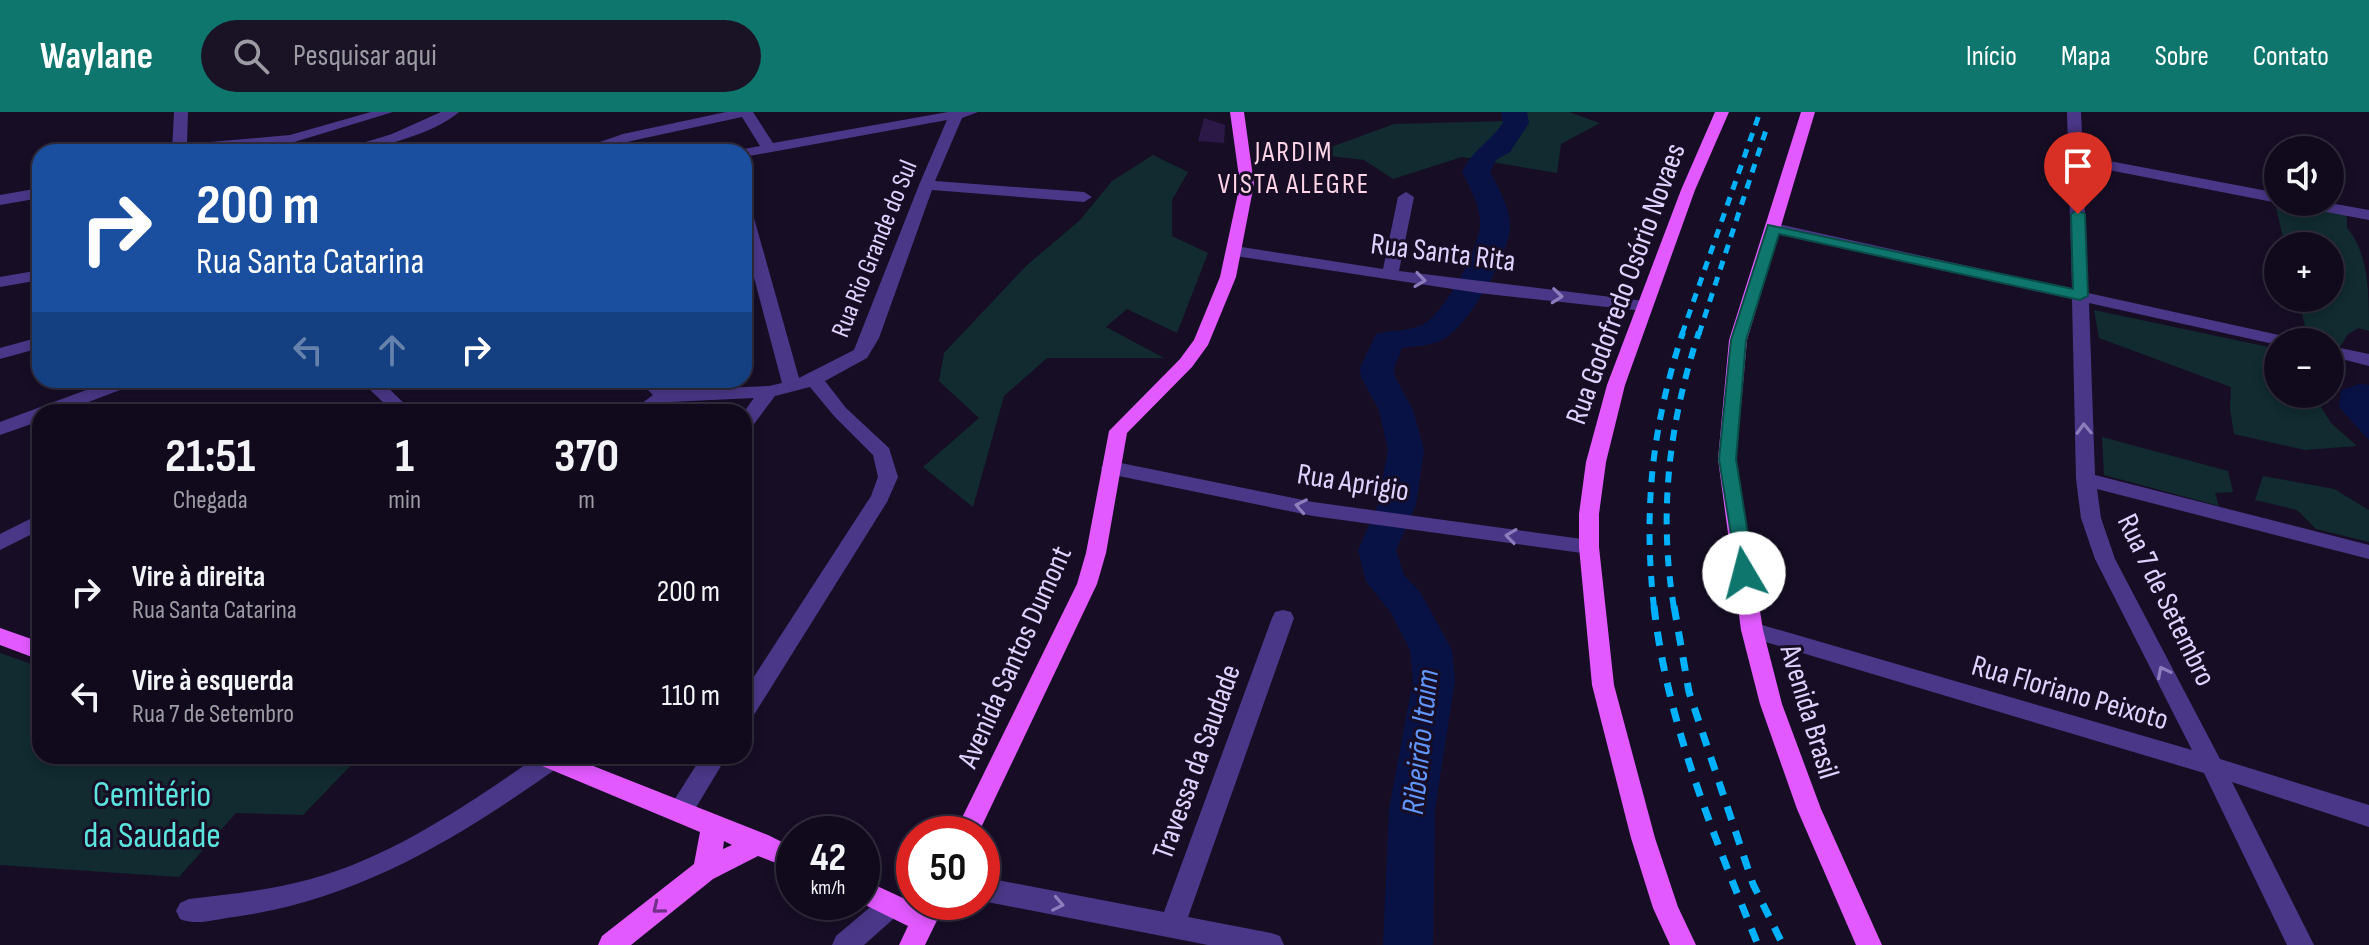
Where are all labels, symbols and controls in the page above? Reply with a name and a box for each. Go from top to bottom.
search box [201,20,761,92]
text: Waylane [40,34,153,79]
icon: search [229,34,273,78]
text: Pesquisar aqui [293,38,437,74]
text: Início [1966,40,2017,73]
text: Mapa [2061,40,2111,73]
text: Sobre [2155,40,2209,73]
text: Contato [2253,40,2329,73]
pin [2044,132,2112,214]
district label: JARDIM VISTA ALEGRE [1218,136,1370,201]
map controls [2264,136,2344,408]
button: sound [2264,136,2344,216]
street label: Rua Godofredo Osório Novaes [1558,139,1694,429]
icon: arrive [2056,144,2100,188]
street label: Rua Rio Grande do Sul [825,156,925,342]
text: 200 m [196,173,320,240]
icon: right [64,176,168,280]
street label: Rua Santa Rita [1369,226,1517,280]
button: + [2264,232,2344,312]
text: Rua Santa Catarina [196,241,424,284]
one-way arrow [1413,271,1427,288]
one-way arrow [1551,287,1564,304]
icon: left [286,328,330,372]
icon: ahead [370,328,414,372]
icon: right [454,328,498,372]
button: − [2264,328,2344,408]
one-way arrow [2076,422,2093,435]
text: 21:51 [165,428,255,485]
text: 1 [395,428,414,485]
text: 370 [554,428,619,485]
street label: Rua Aprigio [1295,456,1411,510]
text: Chegada [173,485,248,516]
text: min [388,485,421,516]
text: m [578,485,595,516]
one-way arrow [1294,499,1307,516]
street label: Rua 7 de Setembro [2109,508,2223,692]
one-way arrow [1504,528,1518,545]
position arrow [1702,531,1786,615]
street label: Avenida Santos Dumont [950,541,1080,774]
text: Vire à direita [132,559,265,595]
icon: right [64,570,108,614]
text: 200 m [657,574,720,610]
text: Rua Santa Catarina [132,595,297,626]
street label: Avenida Brasil [1771,640,1846,783]
street label: Rua Floriano Peixoto [1968,648,2172,738]
street label: Travessa da Saudade [1145,660,1249,864]
text: Vire à esquerda [132,663,294,699]
one-way arrow [2158,665,2173,680]
water label: Ribeirão Itaim [1394,668,1448,816]
icon: left [64,674,108,718]
text: 110 m [662,678,720,714]
text: Rua 7 de Setembro [132,699,294,730]
park label: Cemitério da Saudade [83,774,221,858]
speed limit sign: 50 [896,816,1000,920]
text: 42 [810,834,846,882]
text: km/h [811,876,845,900]
one-way arrow [1051,895,1065,912]
one-way arrow [652,898,667,913]

